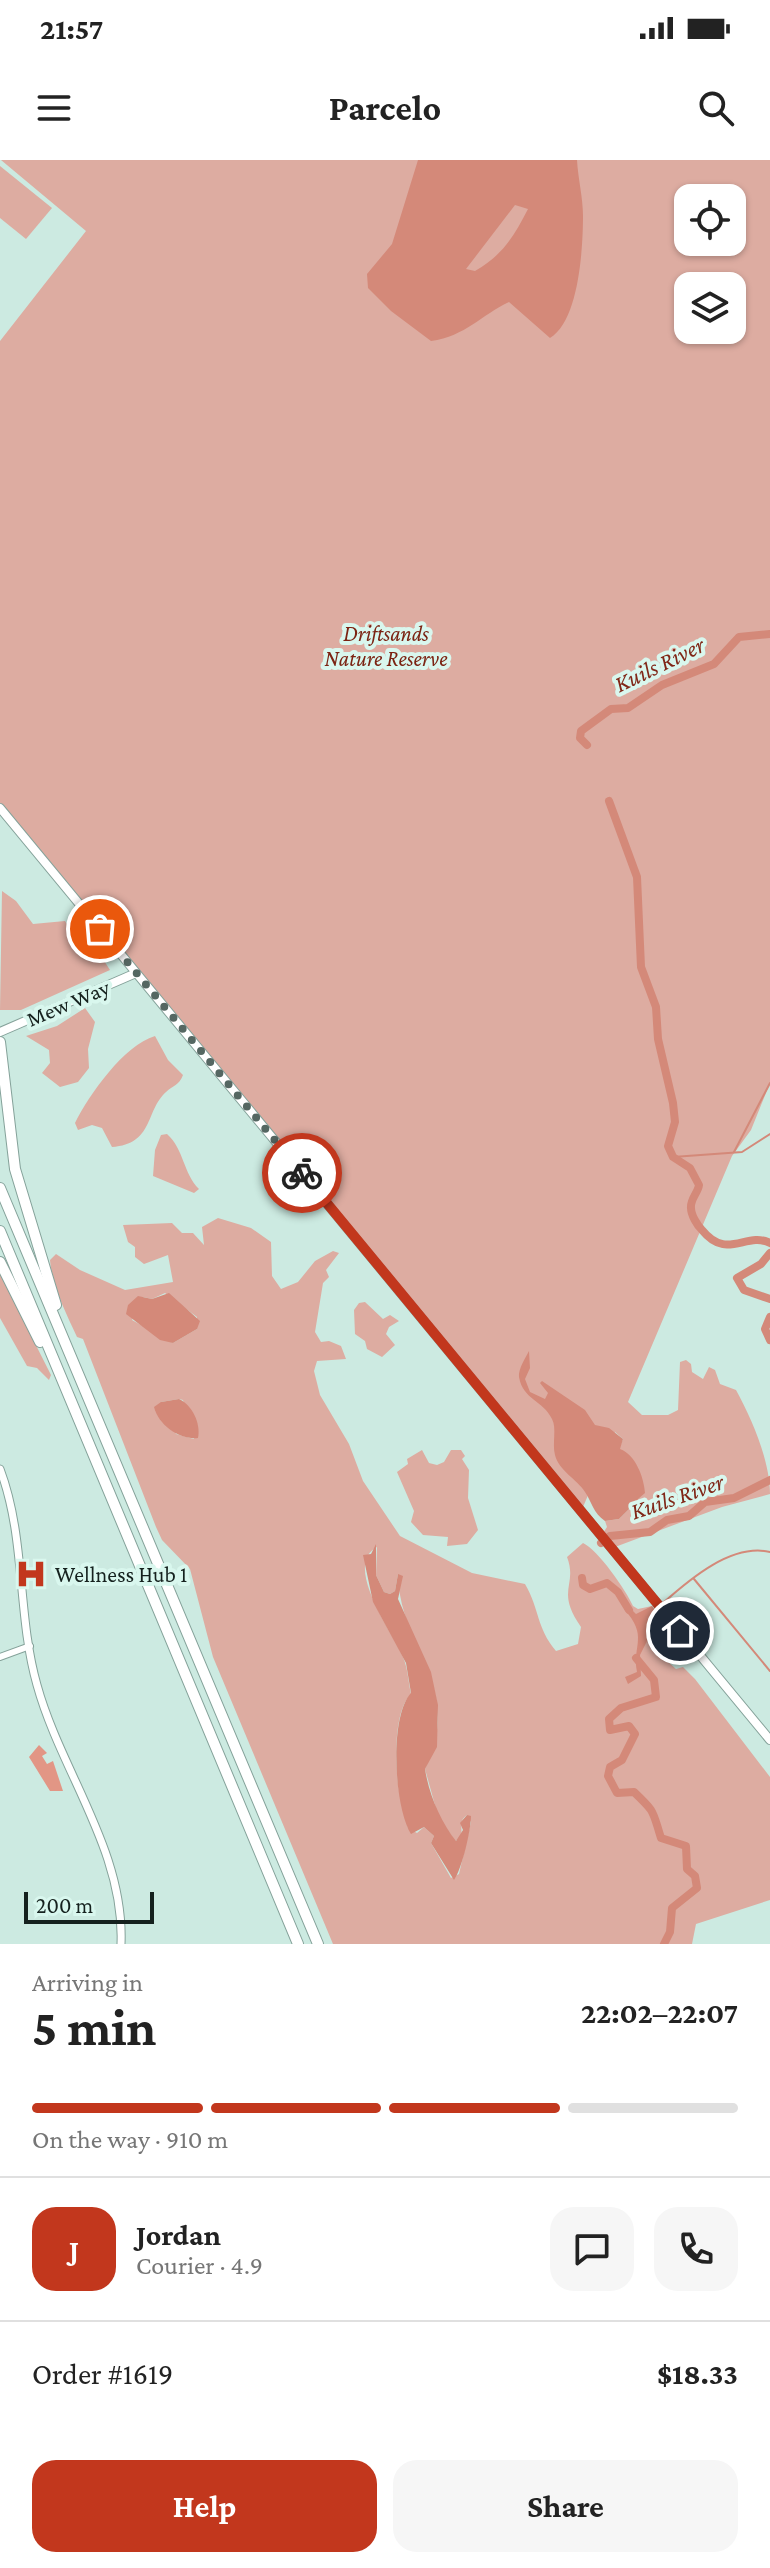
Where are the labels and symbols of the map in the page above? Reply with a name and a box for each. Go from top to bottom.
park label: Driftsands Nature Reserve [325,621,448,671]
water label: Kuils River [610,630,709,697]
pin [66,895,134,963]
street label: Mew Way [23,974,114,1032]
courier [262,1133,342,1213]
water label: Kuils River [627,1467,728,1525]
hospital icon: Wellness Hub 1 [14,1557,48,1591]
place label: Wellness Hub 1 [55,1562,187,1587]
pin [646,1597,714,1665]
scale bar [24,1888,154,1924]

